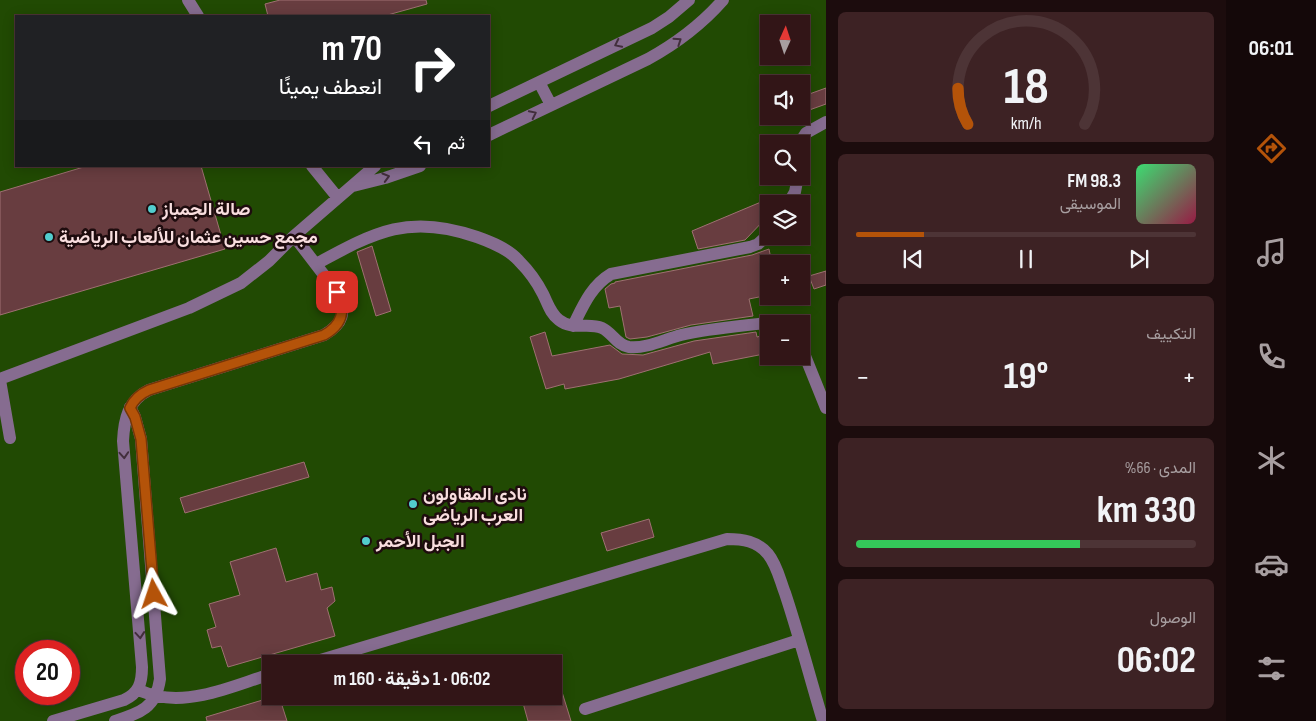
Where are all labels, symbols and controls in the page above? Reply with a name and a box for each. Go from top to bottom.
north arrow [760,15,810,65]
map controls [760,15,810,365]
text: 70 m [322,28,382,71]
icon: right [400,35,465,100]
text: 06:01 [1249,35,1293,62]
one-way arrow [614,38,623,48]
one-way arrow [672,38,681,47]
text: 18 [1004,56,1048,119]
text: انعطف يمينًا [279,74,382,101]
button: sound [760,75,810,125]
one-way arrow [528,110,537,120]
text: km/h [1011,113,1041,134]
icon: left [409,130,437,158]
icon: directions [1254,131,1289,166]
text: ثم [447,132,465,155]
button: search [760,135,810,185]
text: 98.3 FM [1067,170,1121,193]
one-way arrow [381,173,389,183]
button: layers [760,195,810,245]
text: الموسيقى [1060,195,1121,214]
place label: صالة الجمباز [161,199,250,220]
marker: صالة الجمباز [146,203,158,215]
place label: مجمع حسين عثمان للألعاب الرياضية [59,227,318,249]
marker: مجمع حسين عثمان للألعاب الرياضية [43,231,55,243]
icon: music [1254,235,1289,270]
icon: previous [899,245,927,273]
icon: pause [1012,245,1040,273]
icon: next [1125,245,1153,273]
button: + [760,255,810,305]
pin [316,271,358,313]
icon: arrive [323,278,351,306]
button: − [760,315,810,365]
text: التكييف [1146,325,1196,344]
icon: phone [1254,339,1289,374]
text: 19° [1004,354,1048,399]
text: − [856,361,870,394]
text: + [1182,361,1196,394]
icon: climate [1254,443,1289,478]
one-way arrow [118,452,129,460]
text: المدى · 66% [1125,459,1196,478]
place label: نادى المقاولون العرب الرياضى [423,484,527,526]
text: 330 km [1097,488,1196,533]
marker: نادى المقاولون العرب الرياضى [407,498,419,510]
place label: الجبل الأحمر [375,531,465,552]
marker: الجبل الأحمر [360,535,372,547]
icon: car [1254,547,1289,582]
position arrow [127,567,179,619]
text: الوصول [1150,609,1196,628]
one-way arrow [134,631,145,639]
text: 06:02 [1117,638,1196,683]
speed limit sign: 20 [15,640,80,705]
icon: filters [1254,651,1289,686]
text: 06:02 · 1 دقيقة · 160 m [334,668,490,691]

